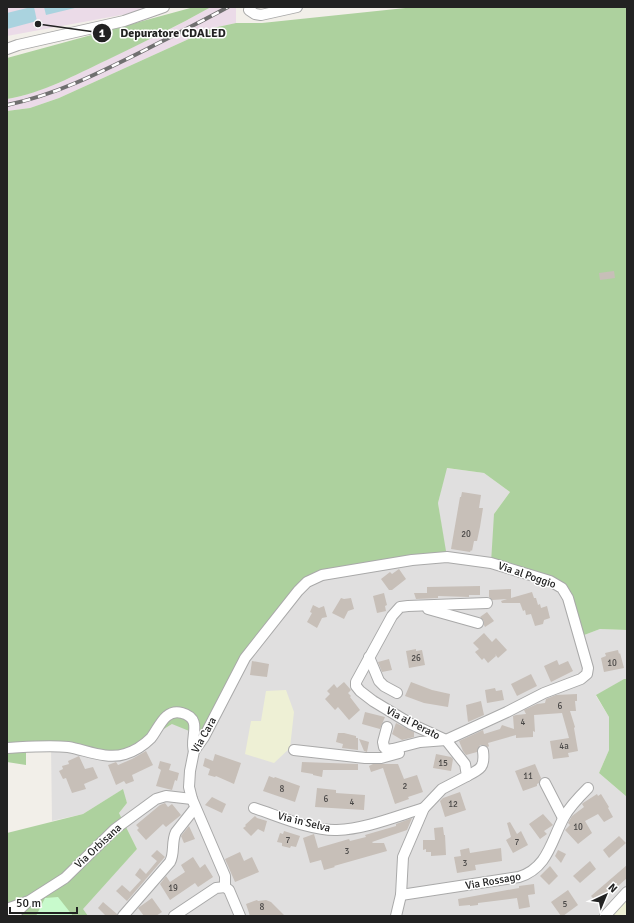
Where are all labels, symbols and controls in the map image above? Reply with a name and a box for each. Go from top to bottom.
callout: Depuratore CDALED [92,21,234,45]
text: 1 [99,26,106,41]
text: Depuratore CDALED [120,26,226,41]
house number: 20 [461,529,471,540]
street label: Via al Poggio [496,559,558,591]
house number: 26 [411,653,421,664]
house number: 10 [607,658,617,669]
house number: 6 [558,701,563,712]
street label: Via al Perato [384,704,442,742]
street label: Via Cara [189,714,219,755]
house number: 4 [521,717,526,728]
house number: 4a [559,741,569,752]
house number: 15 [438,758,448,769]
house number: 11 [523,771,533,782]
house number: 2 [403,781,408,792]
house number: 8 [280,784,285,795]
house number: 6 [324,794,329,805]
house number: 4 [350,797,355,808]
house number: 12 [448,799,458,810]
street label: Via in Selva [276,809,332,835]
street label: Via Orbisana [72,821,124,871]
house number: 10 [573,822,583,833]
house number: 7 [286,835,291,846]
house number: 7 [515,837,520,848]
house number: 3 [345,846,350,857]
house number: 3 [463,858,468,869]
street label: Via Rossago [464,870,522,892]
north arrow [586,875,626,915]
text: N [605,881,620,896]
house number: 19 [168,883,178,894]
scale bar [10,889,77,915]
text: 50 m [16,896,41,911]
house number: 5 [563,899,568,910]
house number: 8 [260,902,265,913]

